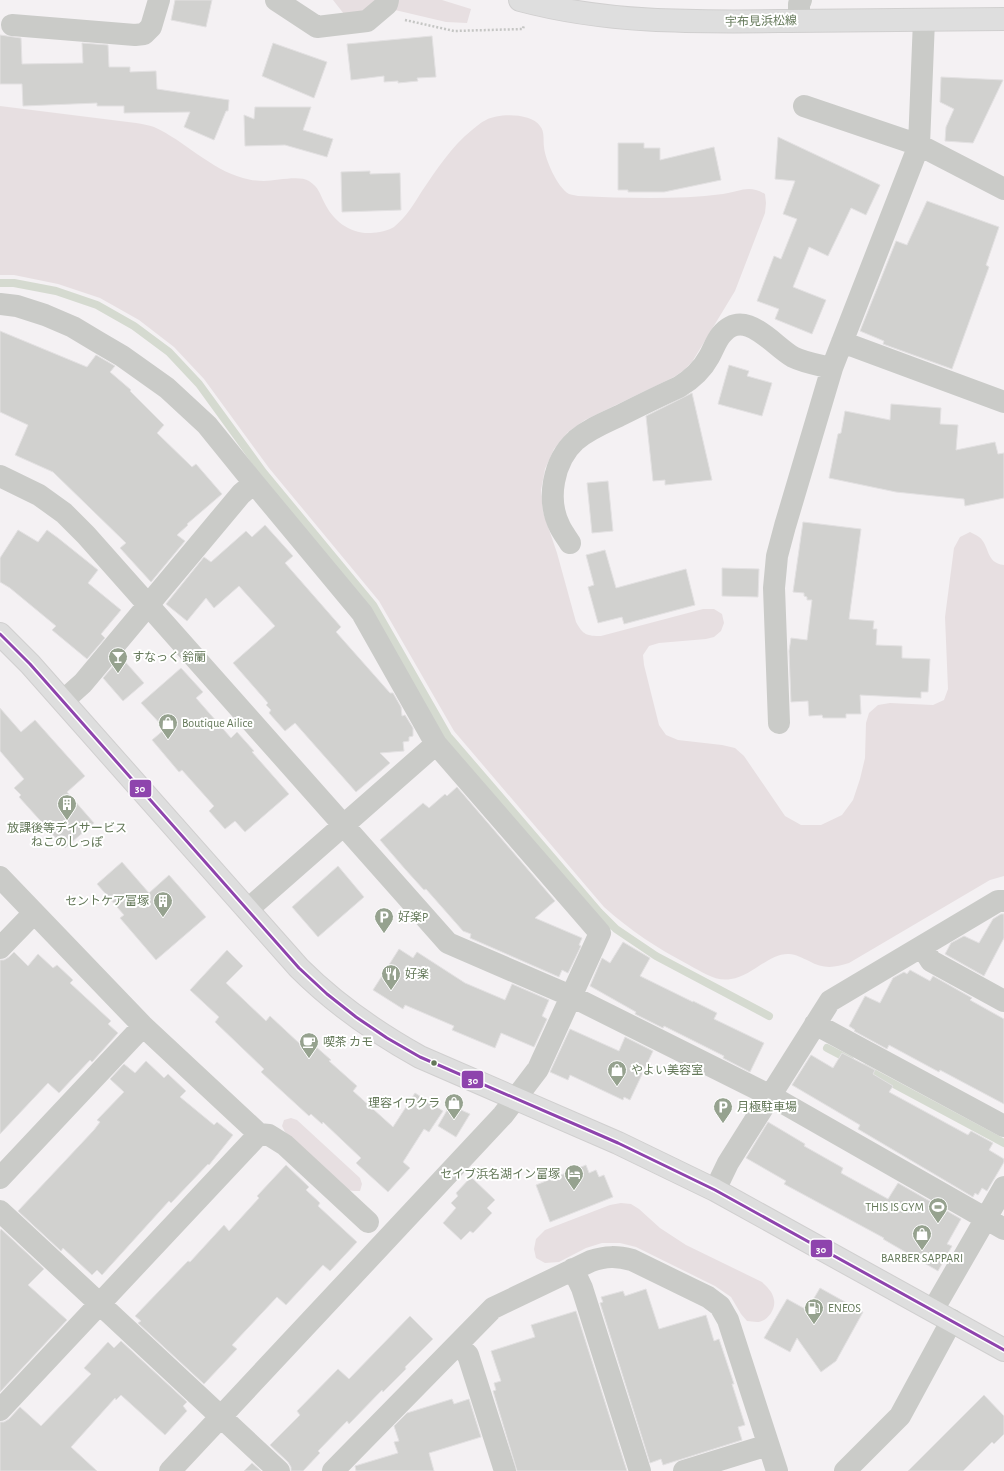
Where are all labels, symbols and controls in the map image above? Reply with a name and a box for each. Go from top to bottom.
street label: 宇布見浜松線 [725,13,797,28]
bar icon: すなっく 鈴蘭 [107,646,129,674]
place label: すなっく 鈴蘭 [132,650,206,663]
shop icon: Boutique Ailice [157,712,179,740]
place label: Boutique Ailice [182,717,253,729]
line badge: 30 [129,779,152,798]
text: 30 [135,783,145,794]
building icon: 放課後等デイサービス ねこのしっぽ [56,793,78,821]
place label: 放課後等デイサービス ねこのしっぽ [7,821,127,848]
building icon: セントケア富塚 [152,890,174,918]
place label: セントケア富塚 [65,895,149,907]
parking icon: 好楽P [373,906,395,934]
place label: 好楽P [398,910,428,923]
restaurant icon: 好楽 [380,963,402,991]
place label: 好楽 [405,967,429,980]
cafe icon: 喫茶 カモ [298,1031,320,1059]
place label: 喫茶 カモ [323,1036,373,1048]
unlabelled marker [429,1058,439,1068]
shop icon: やよい美容室 [606,1059,628,1087]
place label: やよい美容室 [631,1063,703,1076]
line badge: 30 [461,1070,484,1089]
text: 30 [468,1075,478,1086]
shop icon: 理容イワクラ [443,1092,465,1120]
parking icon: 月極駐車場 [712,1096,734,1124]
place label: 理容イワクラ [368,1097,440,1109]
place label: 月極駐車場 [737,1100,797,1113]
hotel icon: セイブ浜名湖イン富塚 [563,1163,585,1191]
place label: セイブ浜名湖イン富塚 [440,1167,560,1180]
sports icon: THIS IS GYM [927,1196,949,1224]
place label: THIS IS GYM [865,1201,924,1213]
shop icon: BARBER SAPPARI [911,1223,933,1251]
line badge: 30 [810,1239,833,1258]
text: 30 [816,1244,826,1255]
place label: BARBER SAPPARI [881,1252,963,1264]
fuel station icon: ENEOS [803,1297,825,1325]
place label: ENEOS [828,1302,861,1314]

